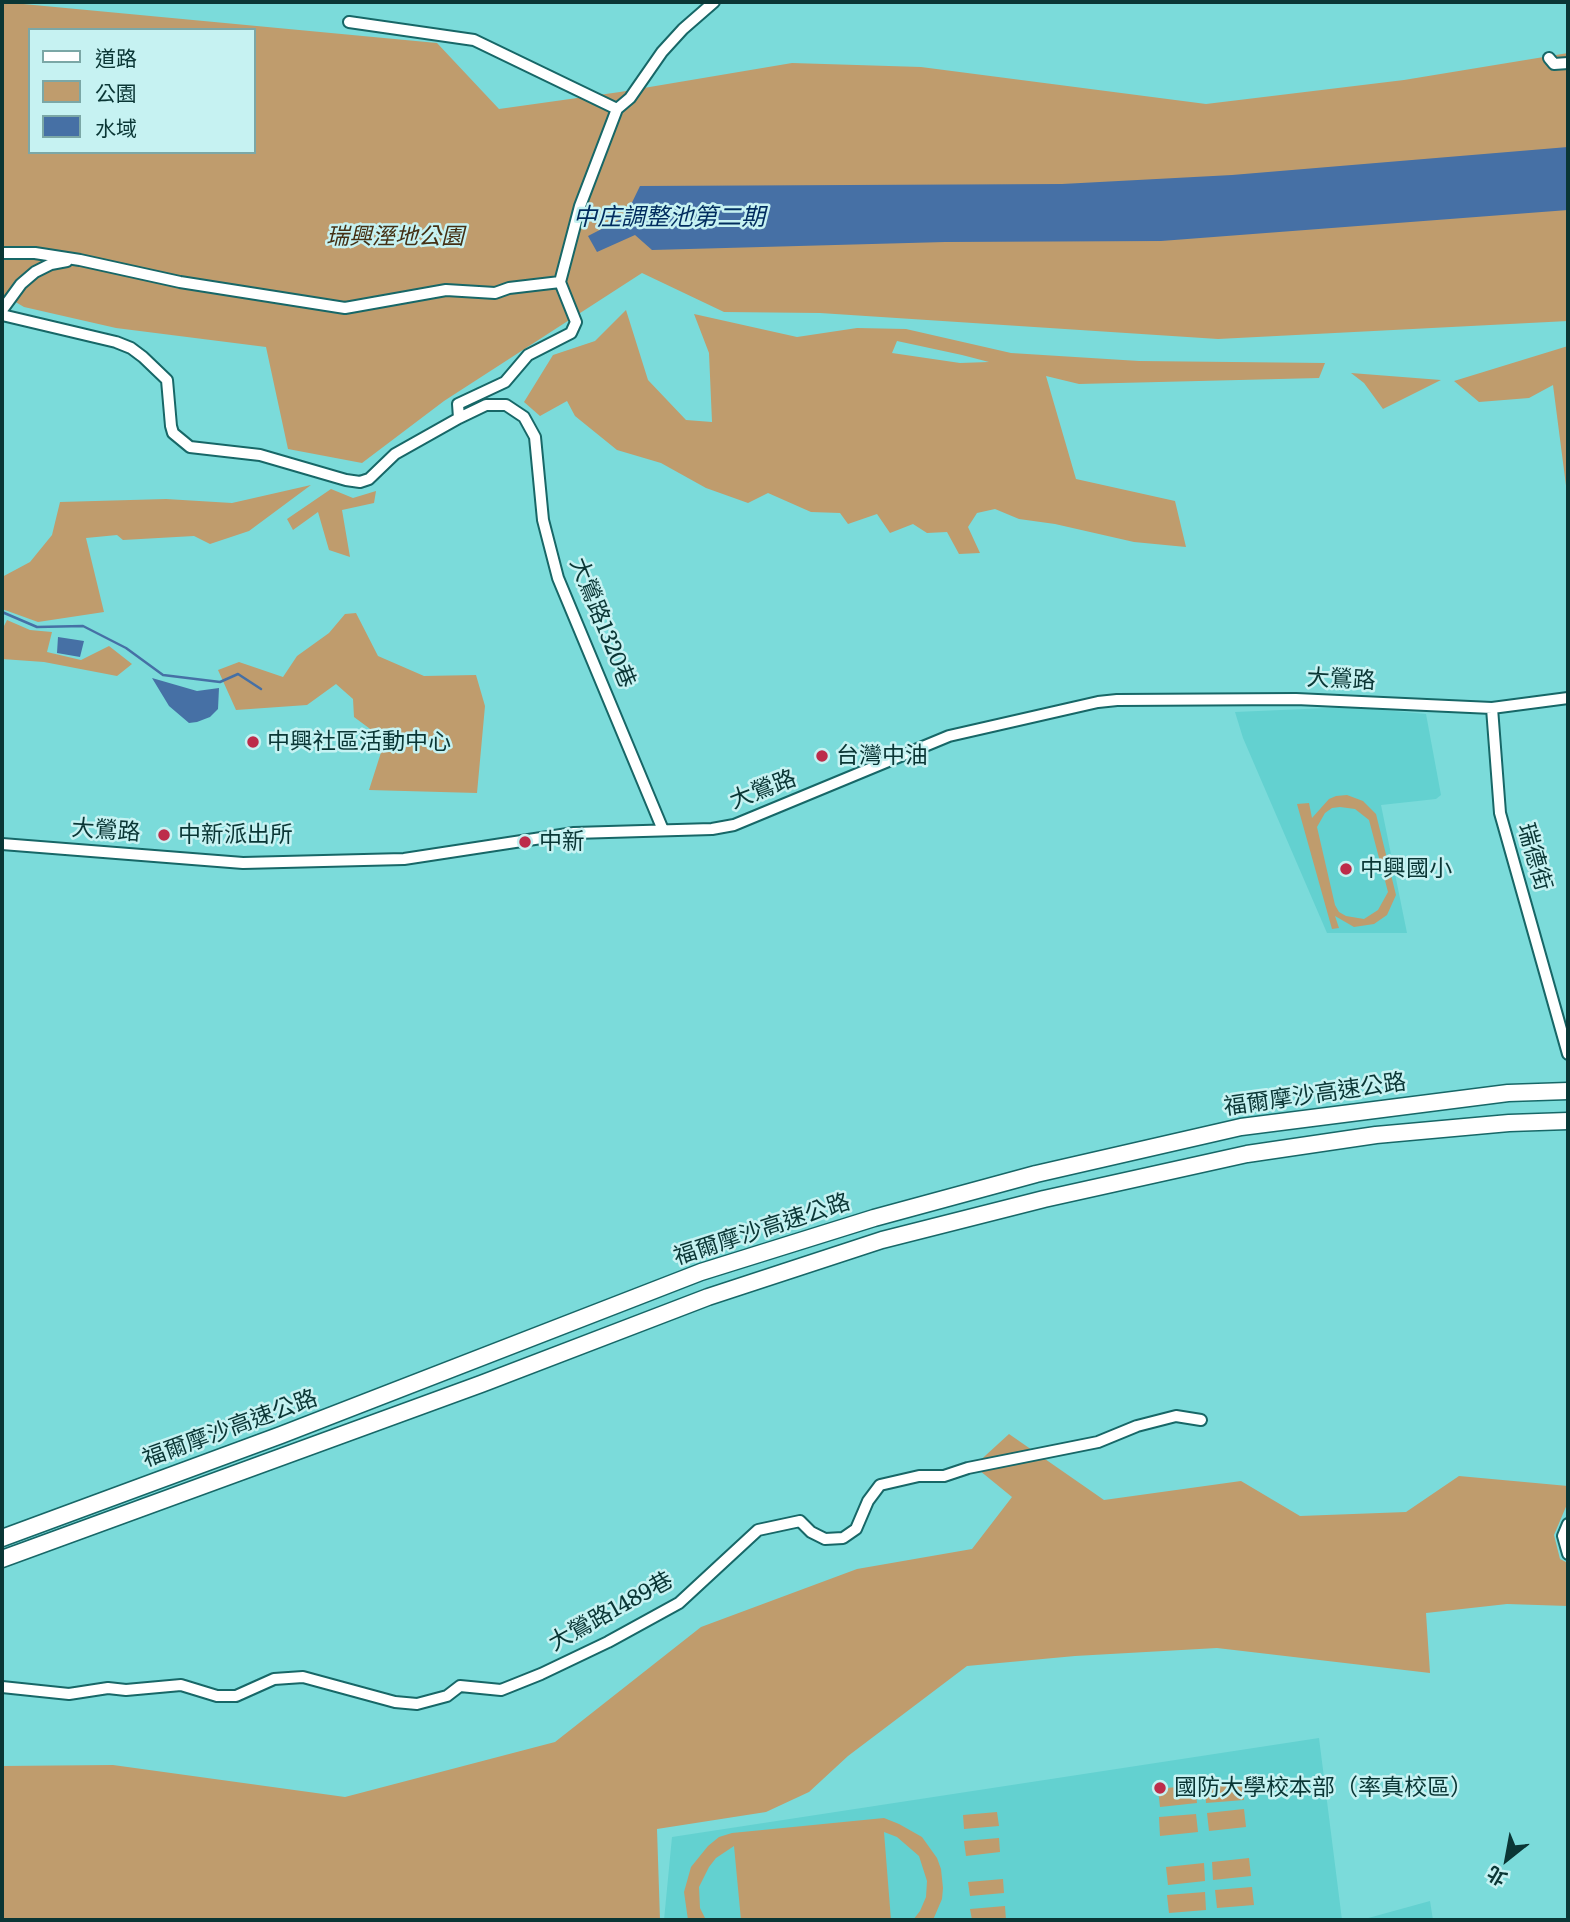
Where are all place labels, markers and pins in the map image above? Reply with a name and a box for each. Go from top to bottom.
place label: 中興社區活動中心 [267,728,451,756]
marker: 中興社區活動中心 [245,734,261,750]
place label: 台灣中油 [836,742,928,770]
marker: 台灣中油 [814,748,830,764]
place label: 中新派出所 [178,821,293,849]
marker: 中新派出所 [156,827,172,843]
place label: 中新 [539,828,585,856]
marker: 中新 [517,834,533,850]
place label: 中興國小 [1360,855,1452,883]
marker: 中興國小 [1338,861,1354,877]
place label: 國防大學校本部（率真校區） [1174,1774,1473,1802]
marker: 國防大學校本部（率真校區） [1152,1780,1168,1796]

